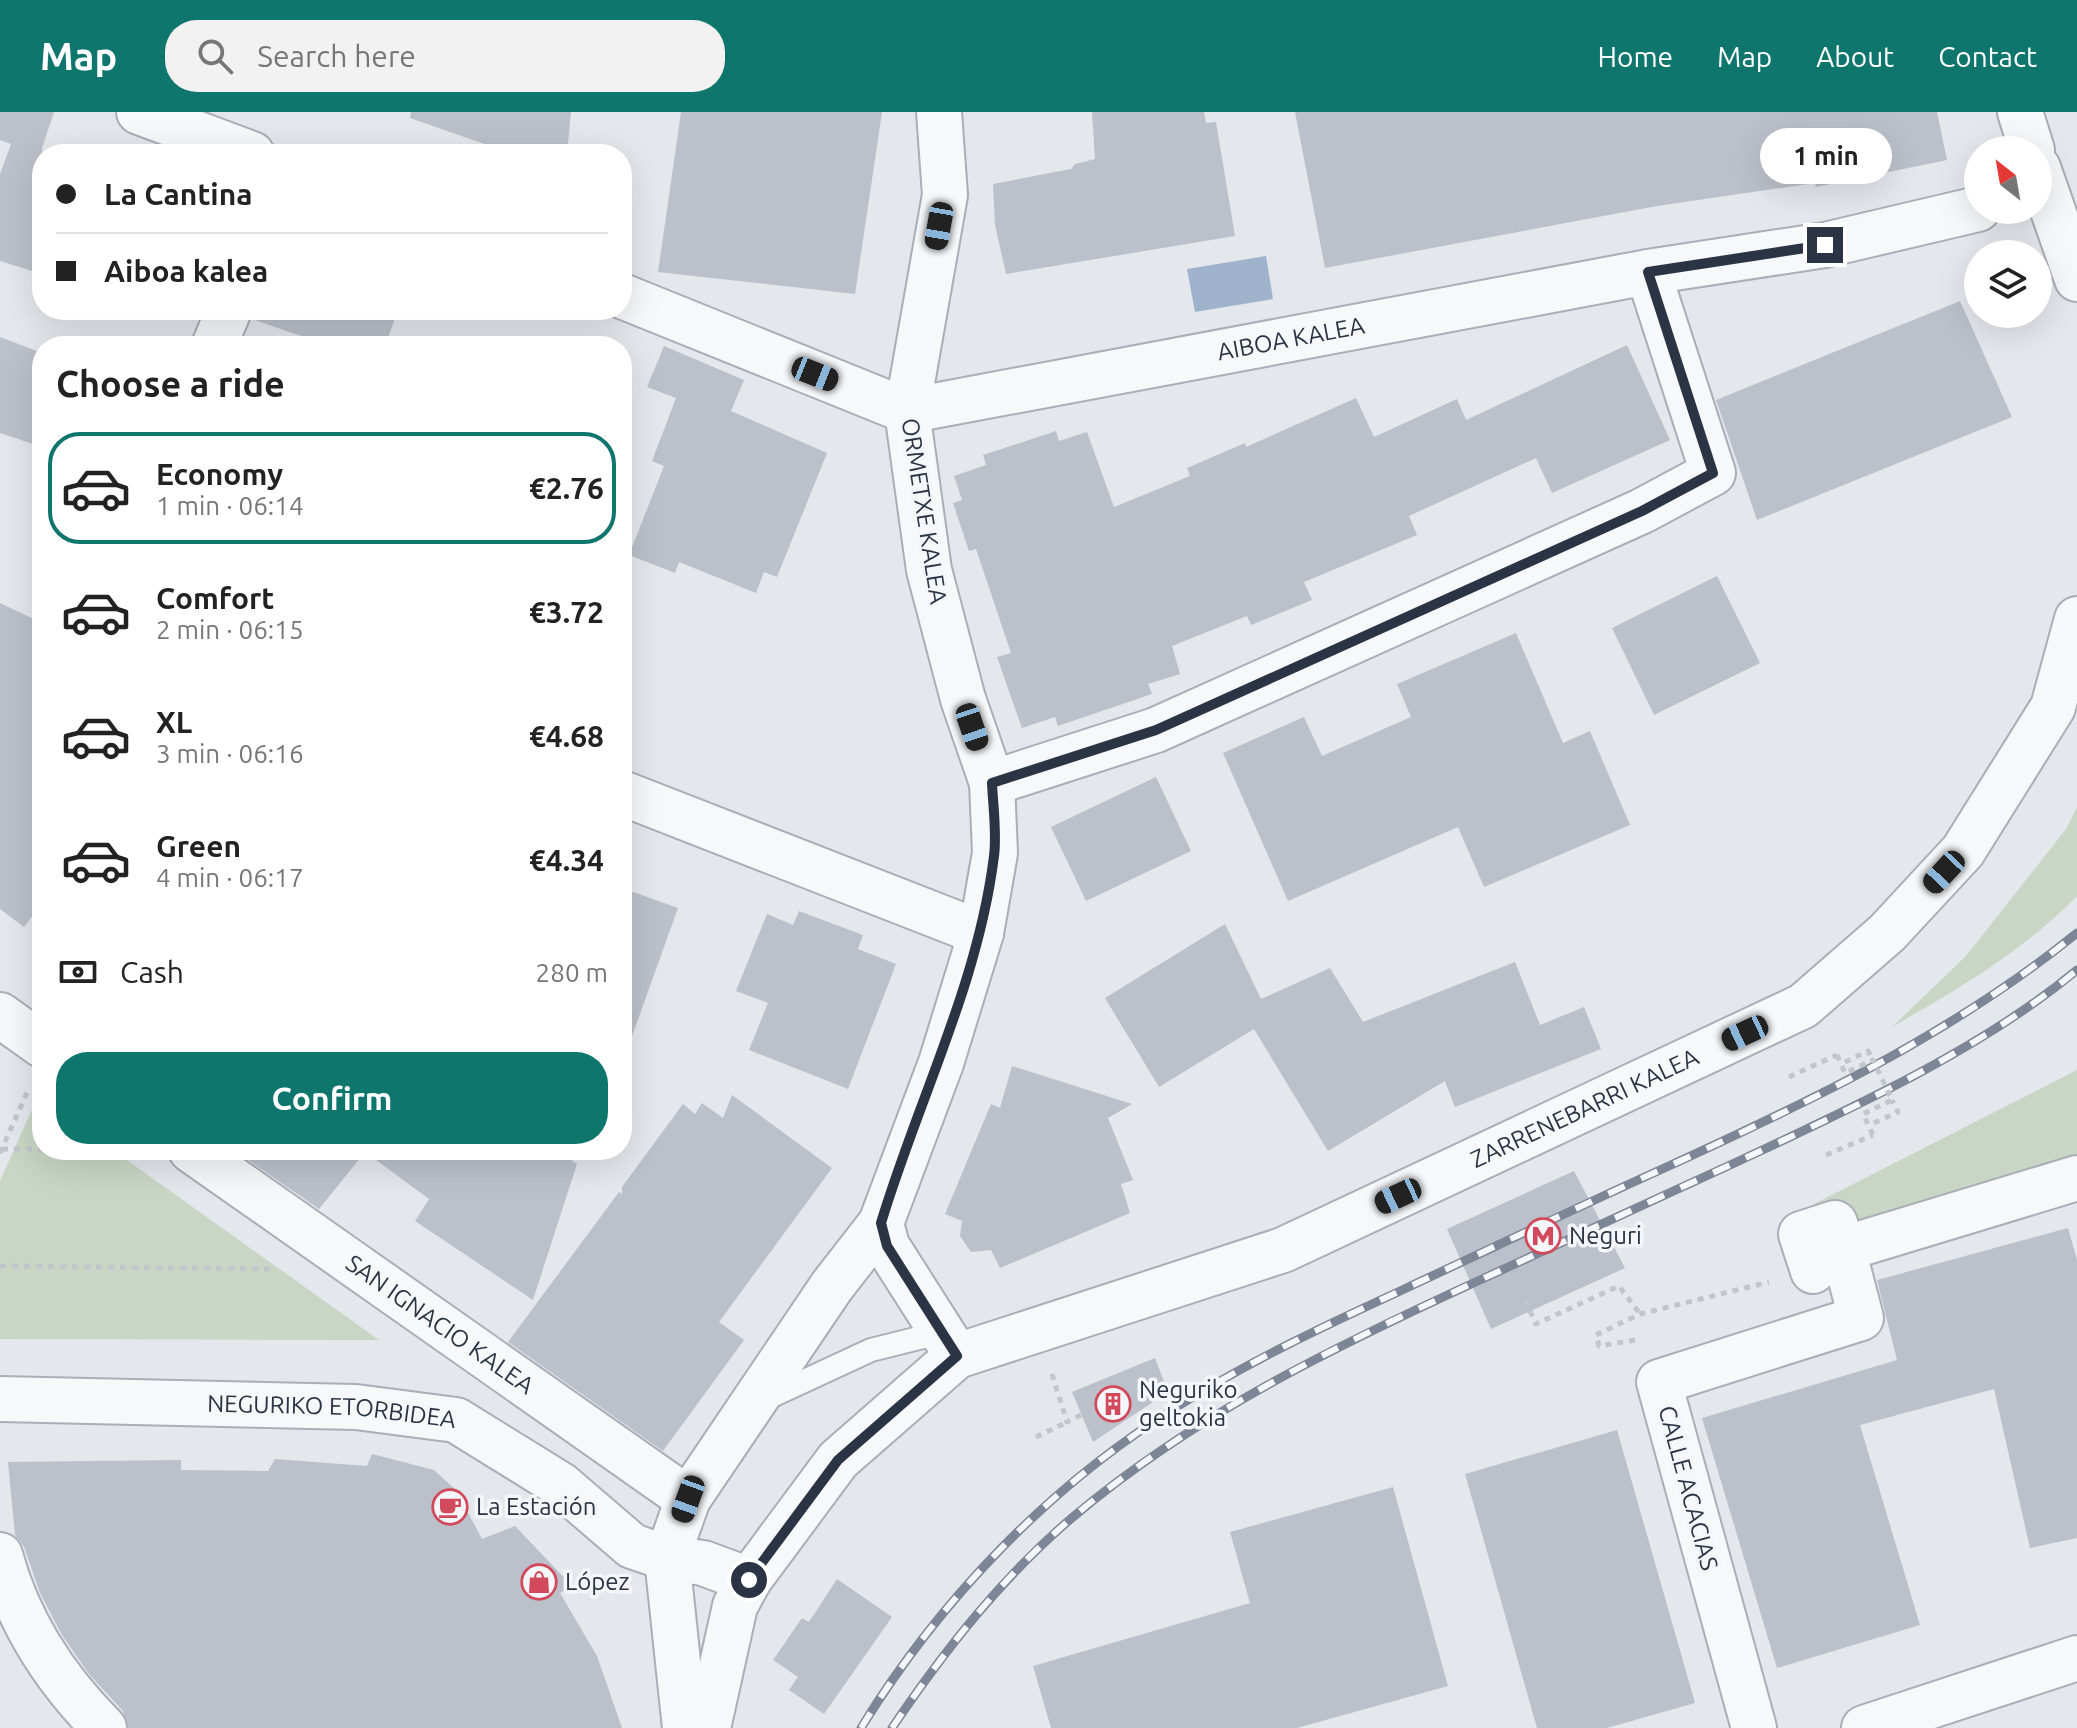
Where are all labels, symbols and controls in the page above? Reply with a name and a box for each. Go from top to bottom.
search box [165,20,725,92]
icon: search [193,34,237,78]
text: Map [40,35,117,77]
text: Search here [257,39,416,73]
text: Home [1598,41,1673,72]
text: Map [1717,41,1772,72]
text: About [1816,41,1894,72]
text: Contact [1938,41,2037,72]
callout: 1 min [1759,129,1891,185]
north arrow [1964,136,2052,224]
map controls [1964,136,2052,328]
text: 1 min [1793,141,1859,170]
text: La Cantina [104,177,253,211]
car [923,200,955,252]
route end [1807,227,1843,263]
button: layers [1964,240,2052,328]
text: Aiboa kalea [104,254,268,288]
street label: AIBOA KALEA [1215,311,1367,366]
car [788,354,842,394]
text: Choose a ride [56,363,285,404]
street label: ORMETXE KALEA [896,416,953,606]
icon: car [60,452,132,524]
text: Economy [156,457,283,491]
text: €2.76 [529,471,604,505]
text: 1 min · 06:14 [156,491,304,520]
icon: car [60,576,132,648]
text: Comfort [156,581,274,615]
text: €3.72 [529,595,604,629]
text: 2 min · 06:15 [156,615,304,644]
icon: car [60,700,132,772]
car [953,700,991,754]
text: XL [156,705,192,739]
text: €4.68 [529,719,604,753]
text: 3 min · 06:16 [156,739,304,768]
icon: car [60,824,132,896]
text: Green [156,829,241,863]
text: €4.34 [529,843,604,877]
car [1919,846,1969,898]
text: 4 min · 06:17 [156,863,304,892]
icon: cash [56,950,100,994]
text: Cash [120,955,184,989]
text: 280 m [536,958,608,987]
car [1718,1012,1772,1054]
street label: ZARRENEBARRI KALEA [1466,1043,1703,1173]
button: Confirm [56,1052,608,1144]
car [1371,1175,1425,1217]
metro station icon: Neguri [1524,1217,1562,1255]
place label: Neguri [1569,1222,1642,1249]
street label: SAN IGNACIO KALEA [341,1249,539,1400]
place label: Neguriko geltokia [1139,1376,1238,1431]
building icon: Neguriko geltokia [1094,1385,1132,1423]
street label: NEGURIKO ETORBIDEA [207,1390,458,1433]
street label: CALLE ACACIAS [1653,1402,1723,1573]
car [669,1472,707,1526]
cafe icon: La Estación [431,1488,469,1526]
place label: La Estación [476,1493,596,1520]
route start [731,1562,767,1598]
shop icon: López [520,1563,558,1601]
place label: López [565,1568,630,1595]

